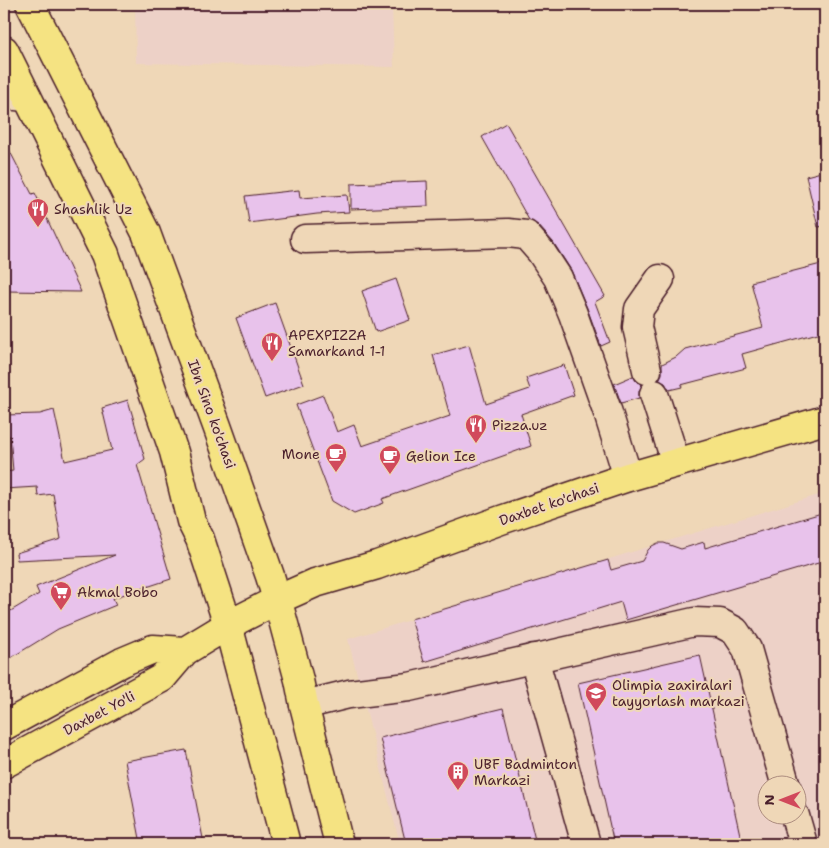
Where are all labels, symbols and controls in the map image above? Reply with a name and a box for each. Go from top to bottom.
restaurant icon: Shashlik Uz [26,197,50,228]
place label: Shashlik Uz [54,200,132,218]
place label: APEXPIZZA Samarkand 1-1 [288,326,385,360]
restaurant icon: APEXPIZZA Samarkand 1-1 [260,331,284,362]
street label: Ibn Sino ko'chasi [184,357,240,471]
restaurant icon: Pizza.uz [464,413,488,444]
place label: Pizza.uz [492,416,547,434]
cafe icon: Mone [324,442,348,473]
cafe icon: Gelion Ice [378,444,402,475]
place label: Mone [282,445,320,463]
place label: Gelion Ice [406,447,476,465]
street label: Daxbet ko'chasi [497,478,601,530]
supermarket icon: Akmal Bobo [49,580,73,611]
place label: Akmal Bobo [77,583,158,601]
place label: Olimpia zaxiralari tayyorlash markazi [612,676,745,710]
school or university icon: Olimpia zaxiralari tayyorlash markazi [584,681,608,712]
street label: Daxbet Yo'li [60,687,138,739]
place label: UBF Badminton Markazi [474,755,577,789]
building icon: UBF Badminton Markazi [446,760,470,791]
north arrow [756,776,806,826]
text: N [760,794,778,806]

